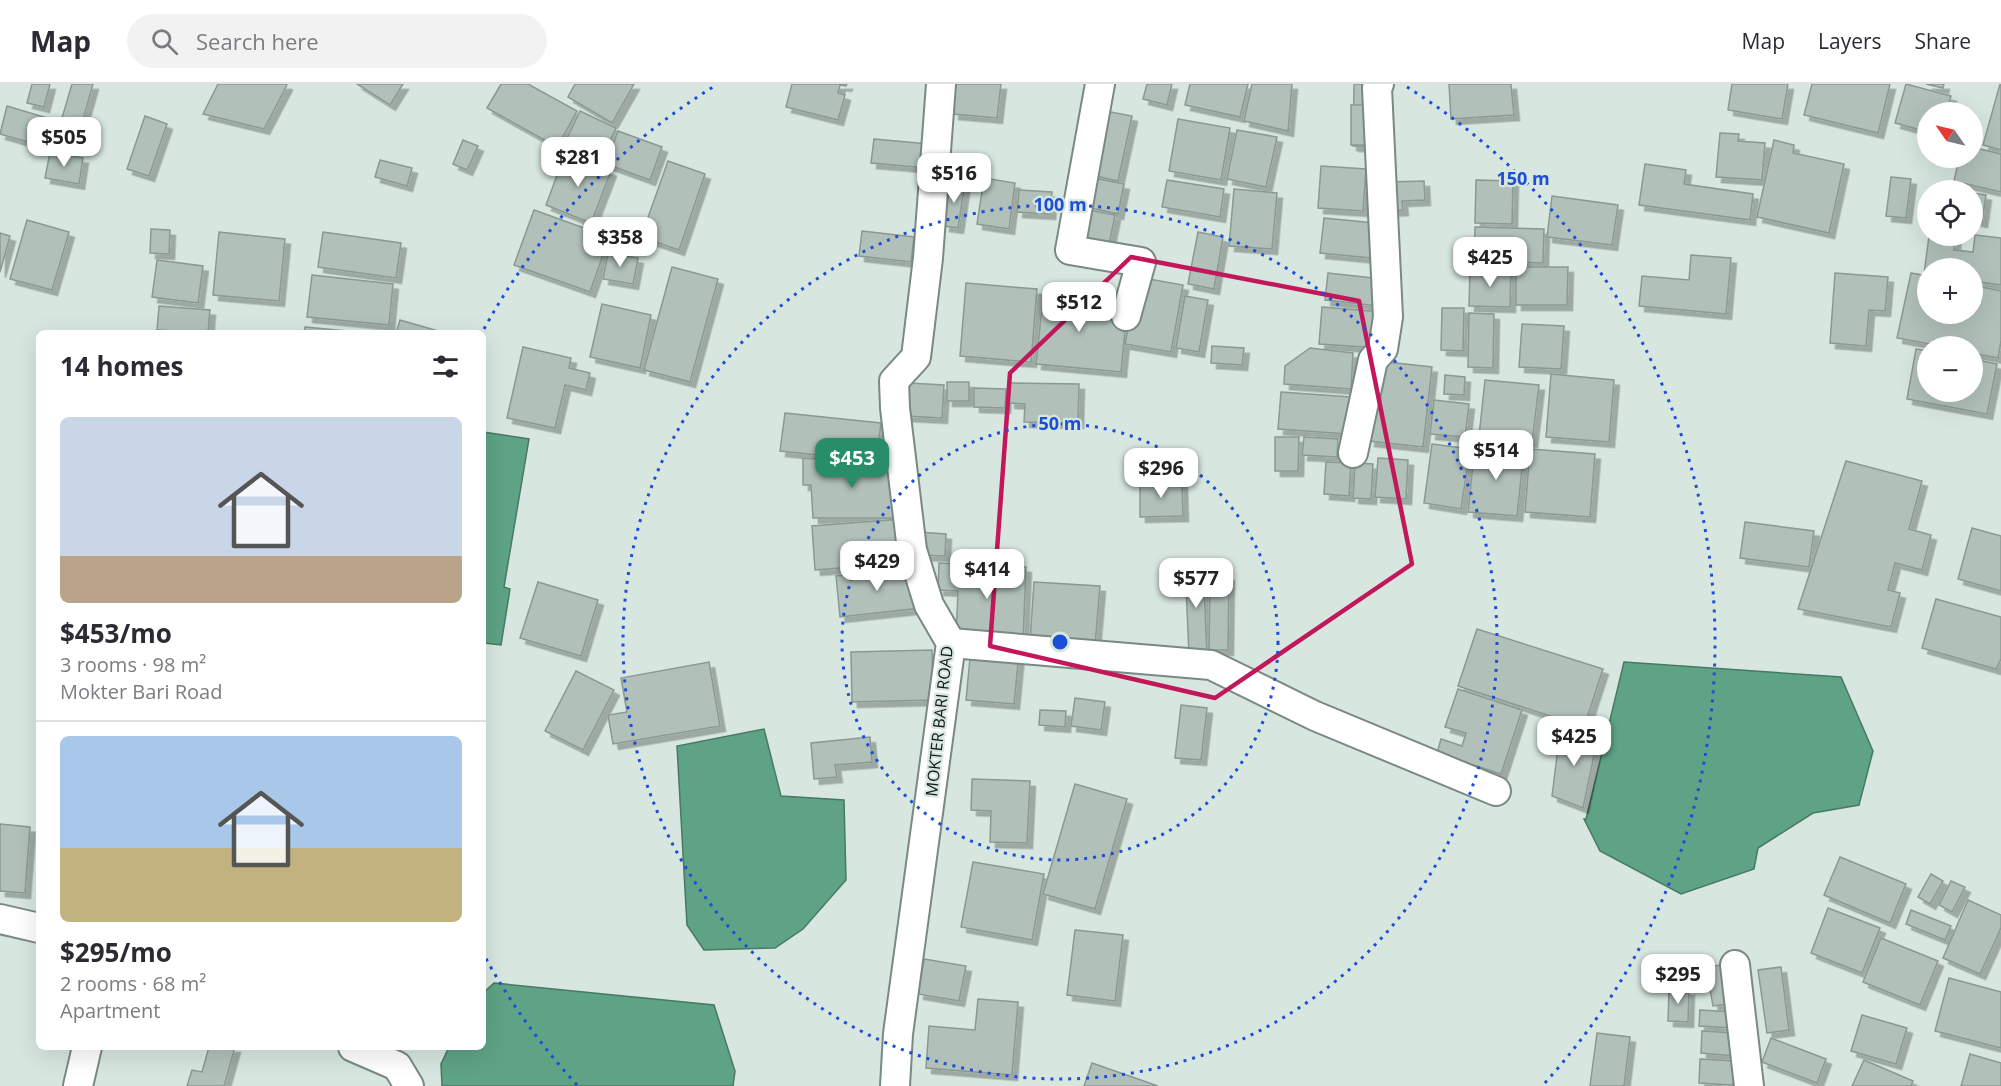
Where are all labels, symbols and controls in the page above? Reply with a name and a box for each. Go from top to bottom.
search box [127,14,547,68]
text: Map [30,22,91,60]
icon: search [148,25,181,58]
text: Search here [196,26,319,56]
text: Map [1742,27,1785,55]
text: Layers [1818,27,1882,55]
text: Share [1915,27,1971,55]
north arrow [1917,102,1983,168]
map controls [1917,102,1983,402]
pin: $505 [28,117,100,168]
text: $505 [41,123,87,150]
pin: $281 [542,137,614,188]
text: $281 [555,143,601,170]
pin: $516 [918,153,990,204]
text: $516 [931,159,977,186]
text: 150 m [1496,166,1550,190]
button: locate [1917,180,1983,246]
text: 100 m [1033,192,1087,216]
pin: $358 [584,217,656,268]
text: $358 [597,223,643,250]
pin: $425 [1454,237,1526,288]
text: $425 [1467,243,1513,270]
button: + [1917,258,1983,324]
pin: $512 [1043,282,1115,333]
text: $512 [1056,288,1102,315]
button: − [1917,336,1983,402]
text: 14 homes [60,348,184,384]
icon: filters [429,350,462,383]
text: 50 m [1039,411,1081,435]
pin: $514 [1460,430,1532,481]
text: $514 [1473,436,1519,463]
pin: $453 [816,438,888,489]
text: $453 [829,444,875,471]
pin: $296 [1125,448,1197,499]
text: $296 [1138,454,1184,481]
icon: home [207,456,315,564]
pin: $429 [841,541,913,592]
text: $429 [854,547,900,574]
pin: $414 [951,549,1023,600]
text: $414 [964,555,1010,582]
pin: $577 [1160,558,1232,609]
text: $577 [1173,564,1219,591]
text: $453/mo [60,615,172,651]
centre of rings [1050,632,1070,652]
street label: MOKTER BARI ROAD [920,645,958,797]
text: 3 rooms · 98 m² [60,651,206,678]
text: Mokter Bari Road [60,678,222,705]
pin: $425 [1538,716,1610,767]
text: $425 [1551,722,1597,749]
icon: home [207,775,315,883]
text: $295/mo [60,934,172,970]
pin: $295 [1642,954,1714,1005]
text: $295 [1655,960,1701,987]
text: 2 rooms · 68 m² [60,970,206,997]
text: Apartment [60,997,160,1024]

